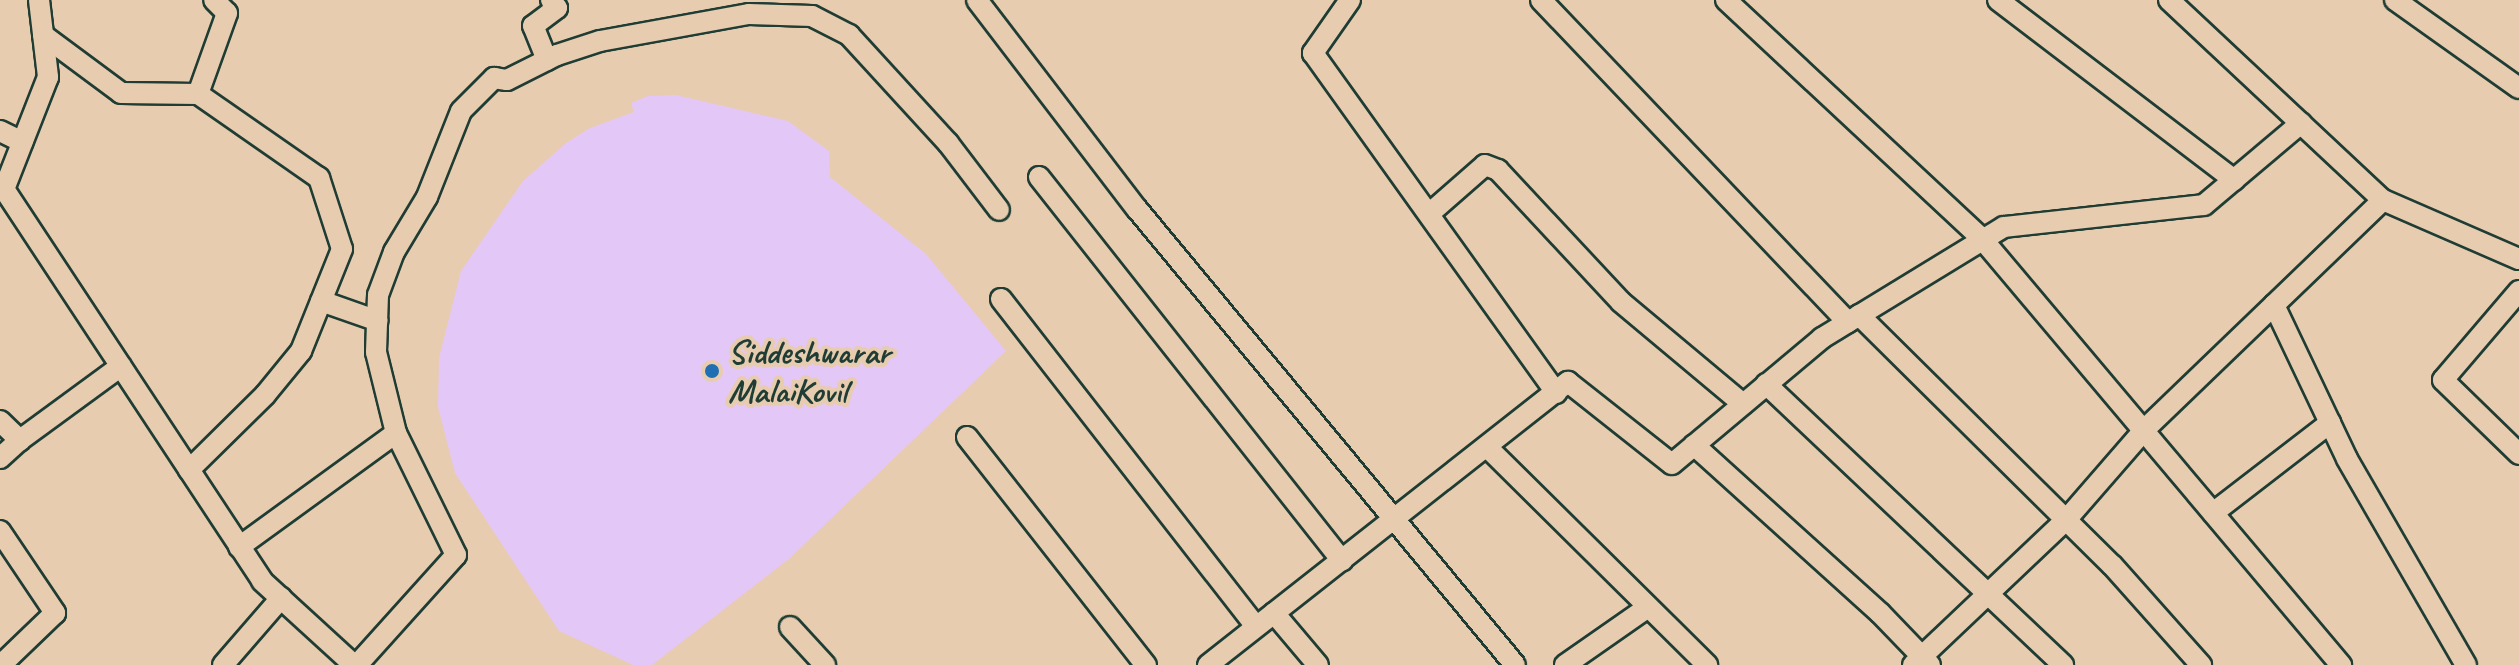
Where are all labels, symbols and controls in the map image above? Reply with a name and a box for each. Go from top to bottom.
place label: Siddeshwarar MalaiKovil [728,331,890,410]
marker: Siddeshwarar MalaiKovil [703,362,721,380]

